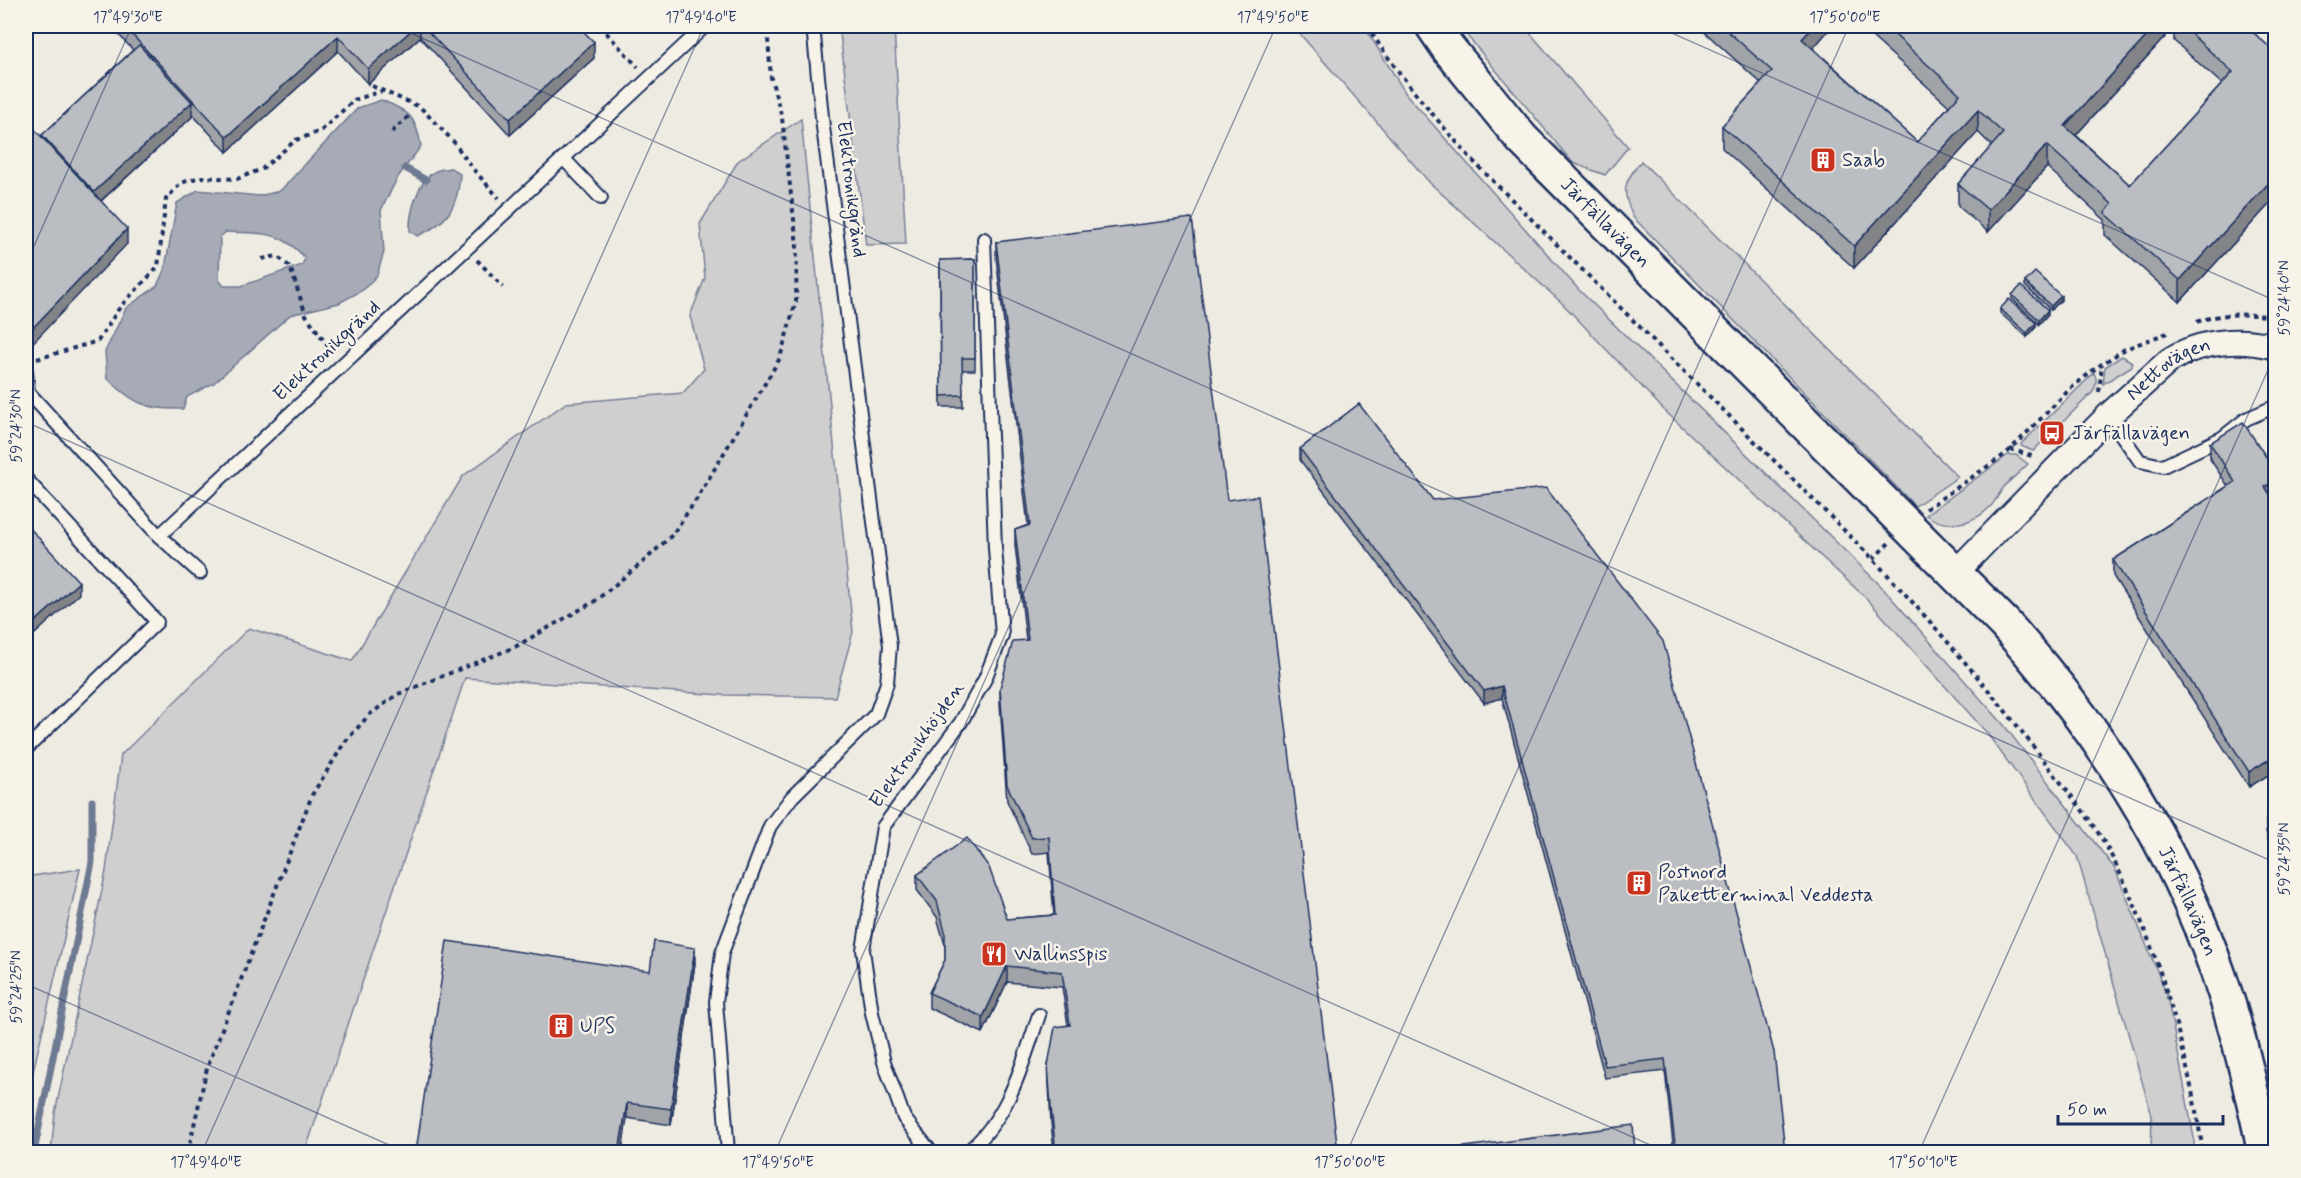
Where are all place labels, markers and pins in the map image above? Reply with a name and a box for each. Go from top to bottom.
building icon: Saab [1808,145,1838,175]
place label: Saab [1842,147,1885,174]
bus stop icon: Järfällavägen [2037,418,2067,448]
place label: Järfällavägen [2072,420,2190,447]
place label: Postnord Paketterminal Veddesta [1658,859,1874,909]
building icon: Postnord Paketterminal Veddesta [1624,868,1654,898]
restaurant icon: Wallinsspis [979,939,1009,969]
place label: Wallinsspis [1014,941,1107,968]
building icon: UPS [546,1011,576,1041]
place label: UPS [580,1013,615,1040]

